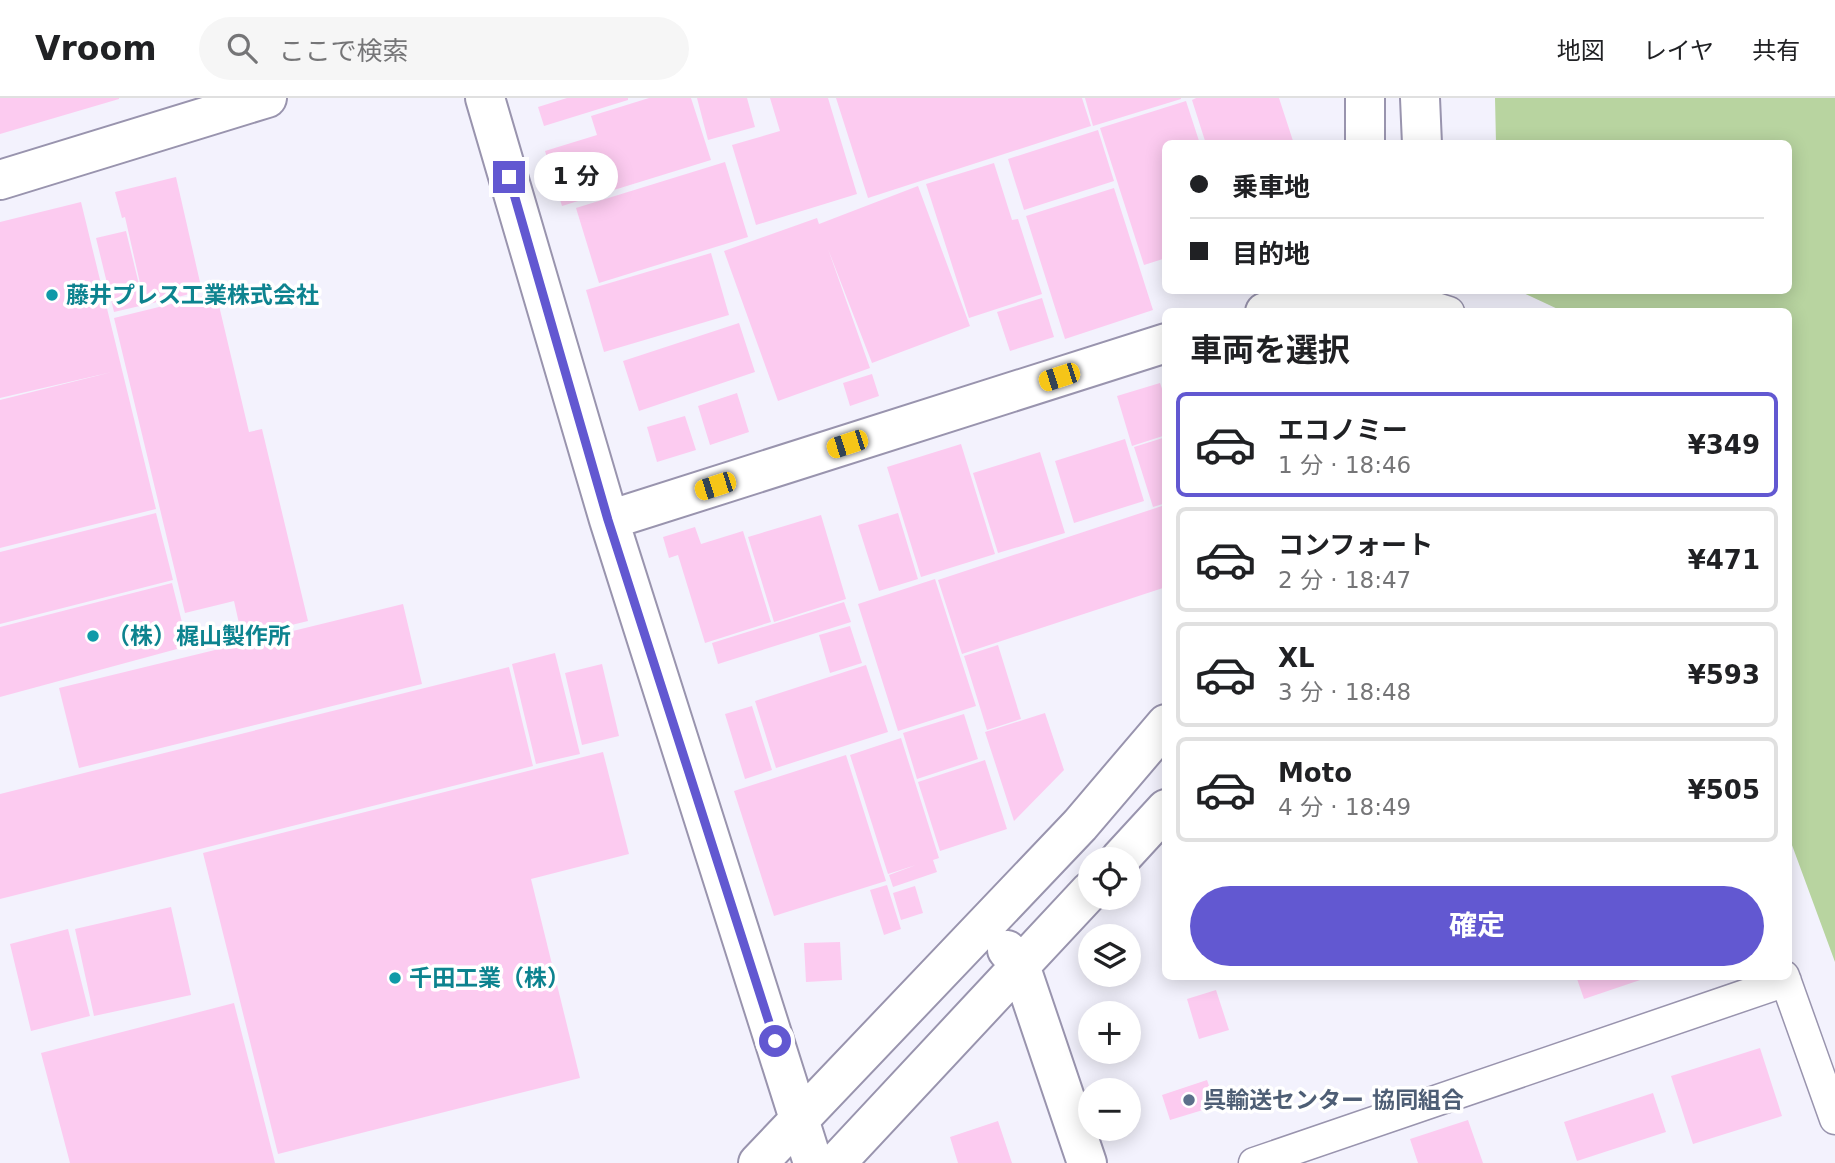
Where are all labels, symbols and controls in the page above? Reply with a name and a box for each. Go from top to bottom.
search box [199,17,689,80]
text: Vroom [35,29,157,68]
icon: search [223,29,261,67]
text: ここで検索 [279,36,409,66]
text: 地図 [1557,37,1605,65]
text: レイヤ [1643,37,1714,65]
text: 共有 [1752,37,1800,65]
callout: 1 分 [534,153,618,202]
route end [493,161,525,193]
text: 1 分 [552,163,600,189]
text: 乗車地 [1232,172,1310,202]
text: 目的地 [1232,239,1310,269]
place label: 藤井プレス工業株式会社 [66,282,319,308]
marker: 藤井プレス工業株式会社 [44,287,60,303]
text: 車両を選択 [1190,331,1350,369]
car [1036,361,1083,393]
icon: car [1194,413,1257,476]
text: エコノミー [1278,415,1408,445]
car [824,428,871,460]
text: ¥349 [1688,430,1760,460]
text: 1 分 · 18:46 [1278,452,1411,478]
car [692,470,739,502]
icon: car [1194,528,1257,591]
text: コンフォート [1278,530,1433,560]
text: ¥471 [1688,545,1760,575]
text: 2 分 · 18:47 [1278,567,1411,593]
place label: （株）梶山製作所 [107,623,291,649]
marker: （株）梶山製作所 [85,628,101,644]
icon: car [1194,643,1257,706]
text: XL [1278,643,1315,673]
text: ¥593 [1688,660,1760,690]
text: 3 分 · 18:48 [1278,679,1411,705]
icon: car [1194,758,1257,821]
text: Moto [1278,758,1352,788]
text: ¥505 [1688,775,1760,805]
text: 4 分 · 18:49 [1278,794,1411,820]
map controls [1078,847,1141,1141]
button: locate [1078,847,1141,910]
button: 確定 [1190,886,1764,966]
button: layers [1078,924,1141,987]
place label: 千田工業（株） [409,965,570,991]
marker: 千田工業（株） [387,970,403,986]
button: + [1078,1001,1141,1064]
route start [759,1025,791,1057]
button: − [1078,1078,1141,1141]
place label: 呉輸送センター 協同組合 [1203,1087,1464,1113]
marker: 呉輸送センター 協同組合 [1181,1092,1197,1108]

